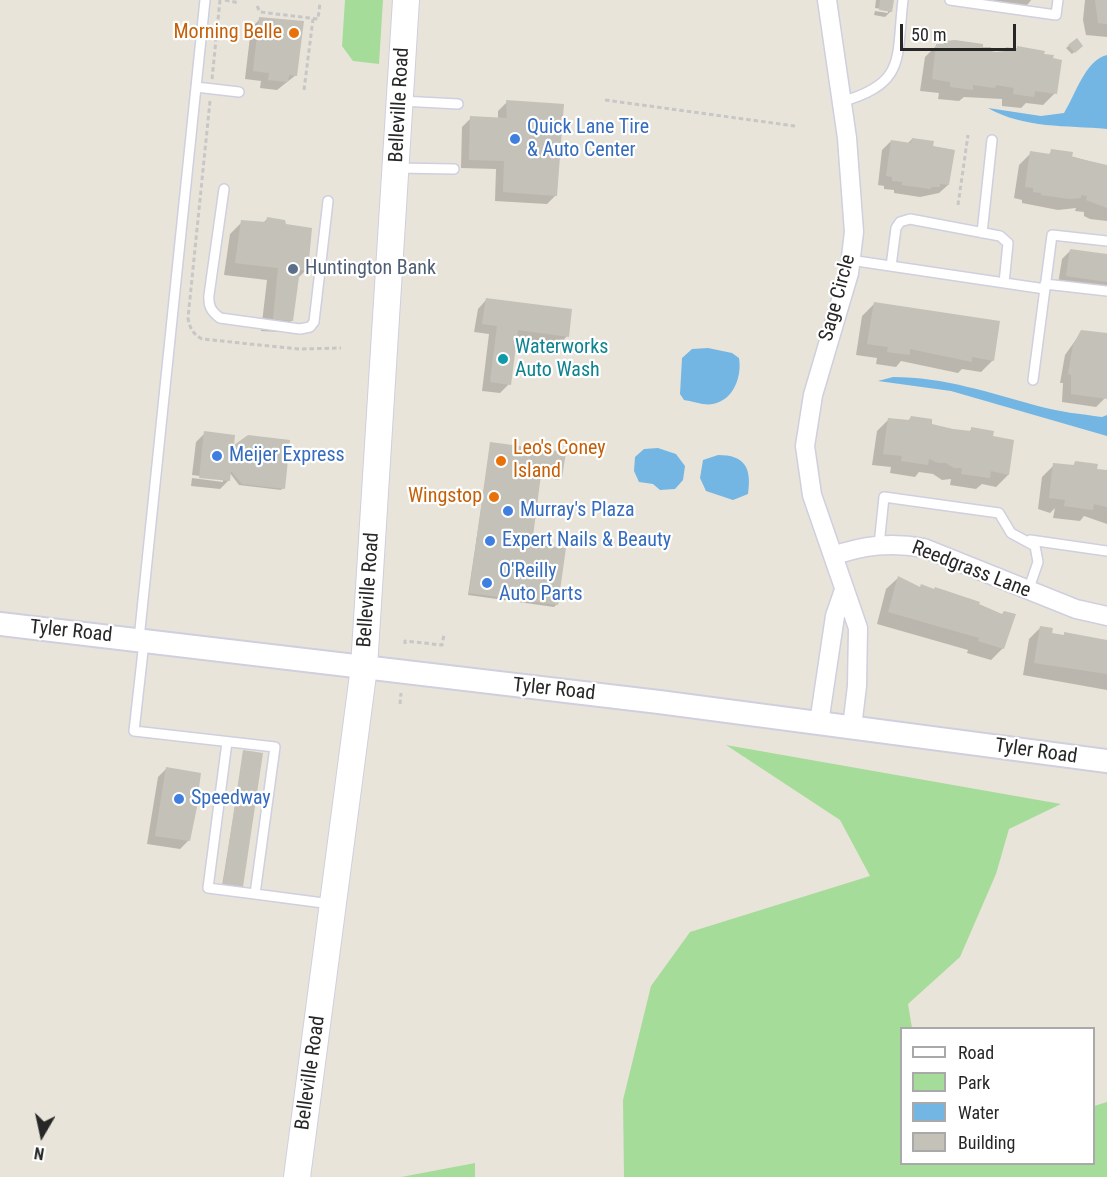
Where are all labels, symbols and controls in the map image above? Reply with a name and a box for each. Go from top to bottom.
scale bar [903,12,1018,50]
place label: Morning Belle [173,21,282,45]
text: 50 m [911,24,946,45]
marker: Morning Belle [287,26,301,40]
street label: Belleville Road [385,47,415,163]
place label: Quick Lane Tire & Auto Center [527,116,649,163]
marker: Quick Lane Tire & Auto Center [508,132,522,146]
street label: Sage Circle [815,252,861,344]
place label: Huntington Bank [305,257,436,281]
marker: Huntington Bank [286,262,300,276]
place label: Waterworks Auto Wash [515,336,608,383]
marker: Waterworks Auto Wash [496,352,510,366]
place label: Leo's Coney Island [513,437,606,484]
place label: Meijer Express [229,444,345,468]
marker: Meijer Express [210,449,224,463]
marker: Leo's Coney Island [494,454,508,468]
place label: Wingstop [408,485,482,509]
marker: Wingstop [487,490,501,504]
place label: Murray's Plaza [520,499,635,523]
marker: Murray's Plaza [501,504,515,518]
place label: Expert Nails & Beauty [502,529,671,553]
street label: Belleville Road [353,532,385,648]
marker: Expert Nails & Beauty [483,534,497,548]
street label: Reedgrass Lane [908,536,1034,604]
place label: O'Reilly Auto Parts [499,560,583,607]
marker: O'Reilly Auto Parts [480,576,494,590]
street label: Tyler Road [29,616,113,648]
street label: Tyler Road [512,674,596,706]
street label: Tyler Road [993,734,1079,770]
place label: Speedway [191,787,271,811]
marker: Speedway [172,792,186,806]
street label: Belleville Road [291,1014,331,1132]
legend [900,1027,1095,1165]
text: Road [958,1042,994,1063]
text: Park [958,1072,990,1093]
text: Water [958,1102,999,1123]
north arrow [12,1105,72,1165]
text: Building [958,1132,1015,1153]
text: N [33,1143,45,1163]

